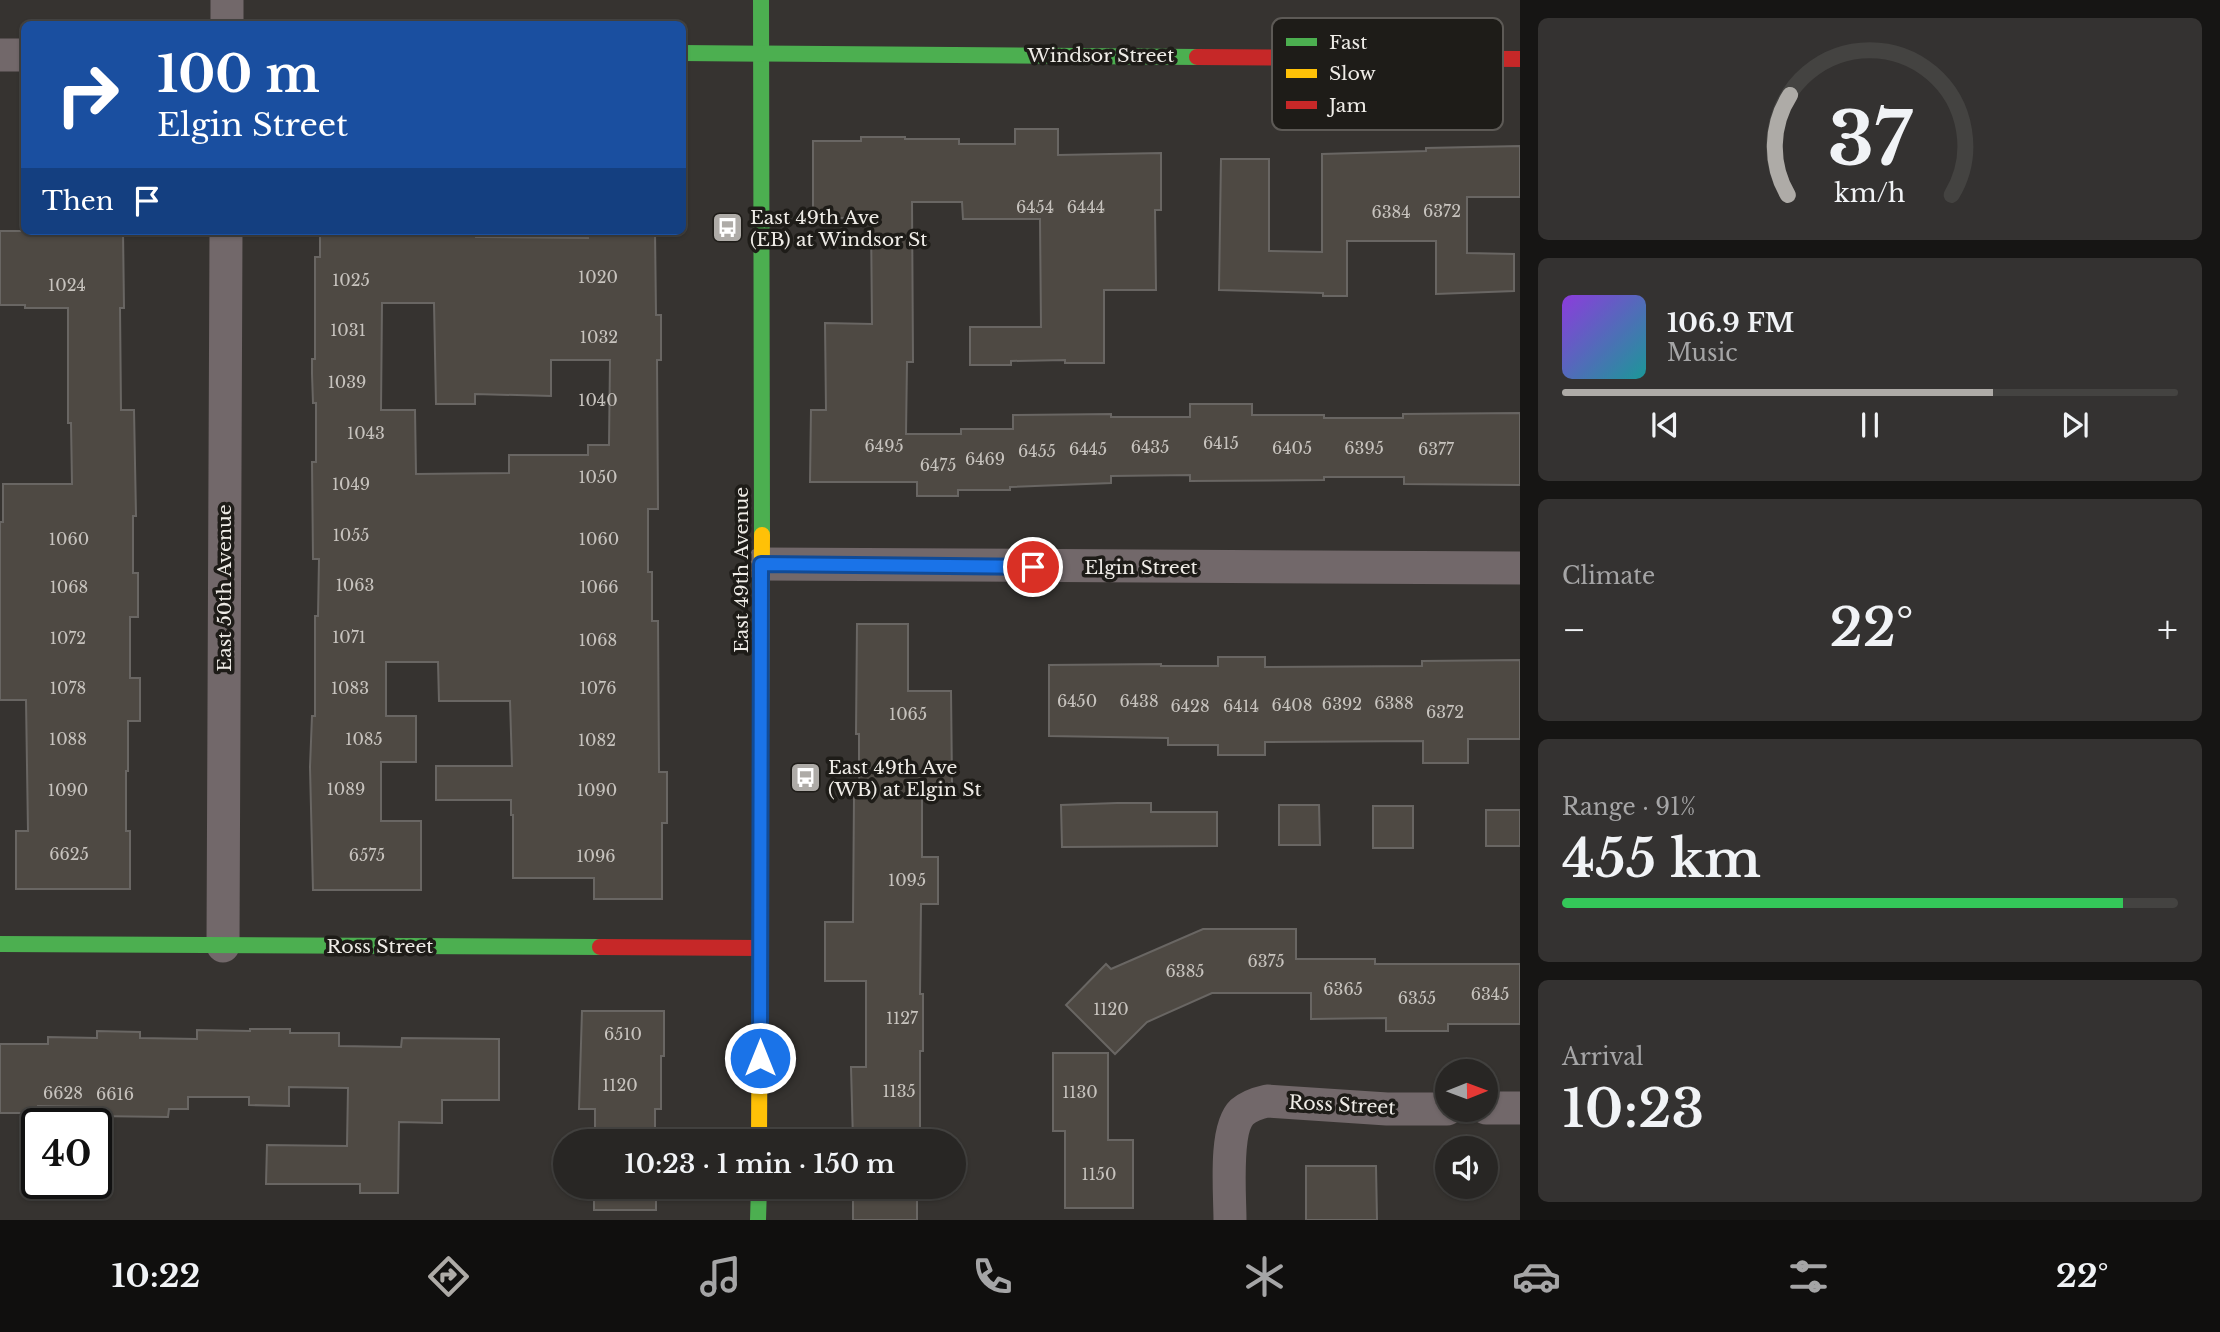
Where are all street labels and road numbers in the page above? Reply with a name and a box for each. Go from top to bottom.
street label: Windsor Street [1027,44,1175,67]
street label: East 49th Avenue [730,487,753,653]
street label: East 50th Avenue [213,504,236,672]
street label: Elgin Street [1084,556,1199,579]
street label: Ross Street [326,935,434,958]
street label: Ross Street [1288,1091,1397,1119]

